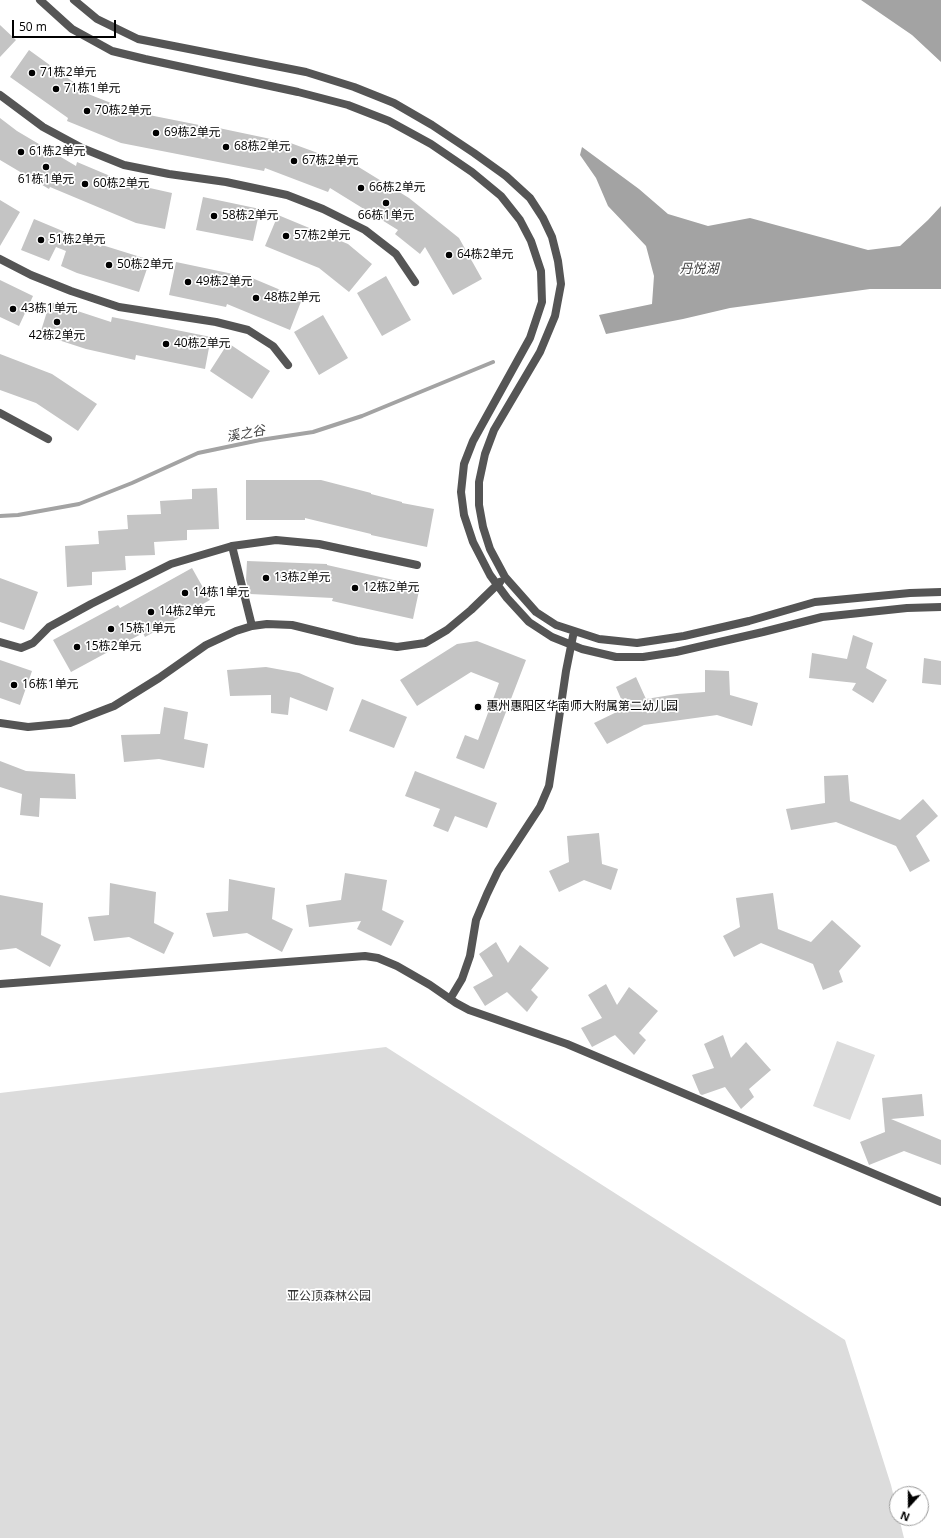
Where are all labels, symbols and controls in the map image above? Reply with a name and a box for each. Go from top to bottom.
scale bar [14,12,118,38]
text: 50 m [19,18,47,35]
place label: 71栋2单元 [40,66,97,80]
marker: 71栋2单元 [27,68,37,78]
place label: 71栋1单元 [64,82,121,96]
marker: 71栋1单元 [51,84,61,94]
place label: 70栋2单元 [95,104,152,118]
marker: 70栋2单元 [82,106,92,116]
place label: 69栋2单元 [164,126,221,140]
marker: 69栋2单元 [151,128,161,138]
place label: 68栋2单元 [234,140,291,154]
marker: 68栋2单元 [221,142,231,152]
place label: 61栋2单元 [29,145,86,159]
marker: 61栋2单元 [16,147,26,157]
place label: 67栋2单元 [302,154,359,168]
marker: 67栋2单元 [289,156,299,166]
marker: 61栋1单元 [41,162,51,172]
place label: 61栋1单元 [18,173,74,187]
place label: 60栋2单元 [93,177,150,191]
marker: 60栋2单元 [80,179,90,189]
place label: 66栋2单元 [369,181,426,195]
marker: 66栋2单元 [356,183,366,193]
marker: 66栋1单元 [381,198,391,208]
place label: 58栋2单元 [222,209,279,223]
place label: 66栋1单元 [358,209,414,223]
marker: 58栋2单元 [209,211,219,221]
place label: 57栋2单元 [294,229,351,243]
marker: 57栋2单元 [281,231,291,241]
place label: 51栋2单元 [49,233,106,247]
marker: 51栋2单元 [36,235,46,245]
place label: 64栋2单元 [457,248,514,262]
marker: 64栋2单元 [444,250,454,260]
place label: 50栋2单元 [117,258,174,272]
marker: 50栋2单元 [104,260,114,270]
water label: 丹悦湖 [680,261,718,277]
place label: 49栋2单元 [196,275,253,289]
marker: 49栋2单元 [183,277,193,287]
place label: 48栋2单元 [264,291,321,305]
marker: 48栋2单元 [251,293,261,303]
place label: 43栋1单元 [21,302,78,316]
marker: 43栋1单元 [8,304,18,314]
marker: 42栋2单元 [52,317,62,327]
place label: 42栋2单元 [29,329,85,343]
place label: 40栋2单元 [174,337,231,351]
marker: 40栋2单元 [161,339,171,349]
water label: 溪之谷 [225,423,267,445]
place label: 13栋2单元 [274,571,331,585]
marker: 13栋2单元 [261,573,271,583]
place label: 12栋2单元 [363,581,420,595]
marker: 12栋2单元 [350,583,360,593]
place label: 14栋1单元 [193,586,250,600]
marker: 14栋1单元 [180,588,190,598]
place label: 14栋2单元 [159,605,216,619]
marker: 14栋2单元 [146,607,156,617]
place label: 15栋1单元 [119,622,176,636]
marker: 15栋1单元 [106,624,116,634]
place label: 15栋2单元 [85,640,142,654]
marker: 15栋2单元 [72,642,82,652]
place label: 16栋1单元 [22,678,79,692]
marker: 16栋1单元 [9,680,19,690]
place label: 惠州惠阳区华南师大附属第二幼儿园 [486,700,678,714]
marker: 惠州惠阳区华南师大附属第二幼儿园 [473,702,483,712]
park label: 亚公顶森林公园 [287,1290,371,1304]
north arrow [889,1486,929,1526]
text: N [898,1508,912,1525]

